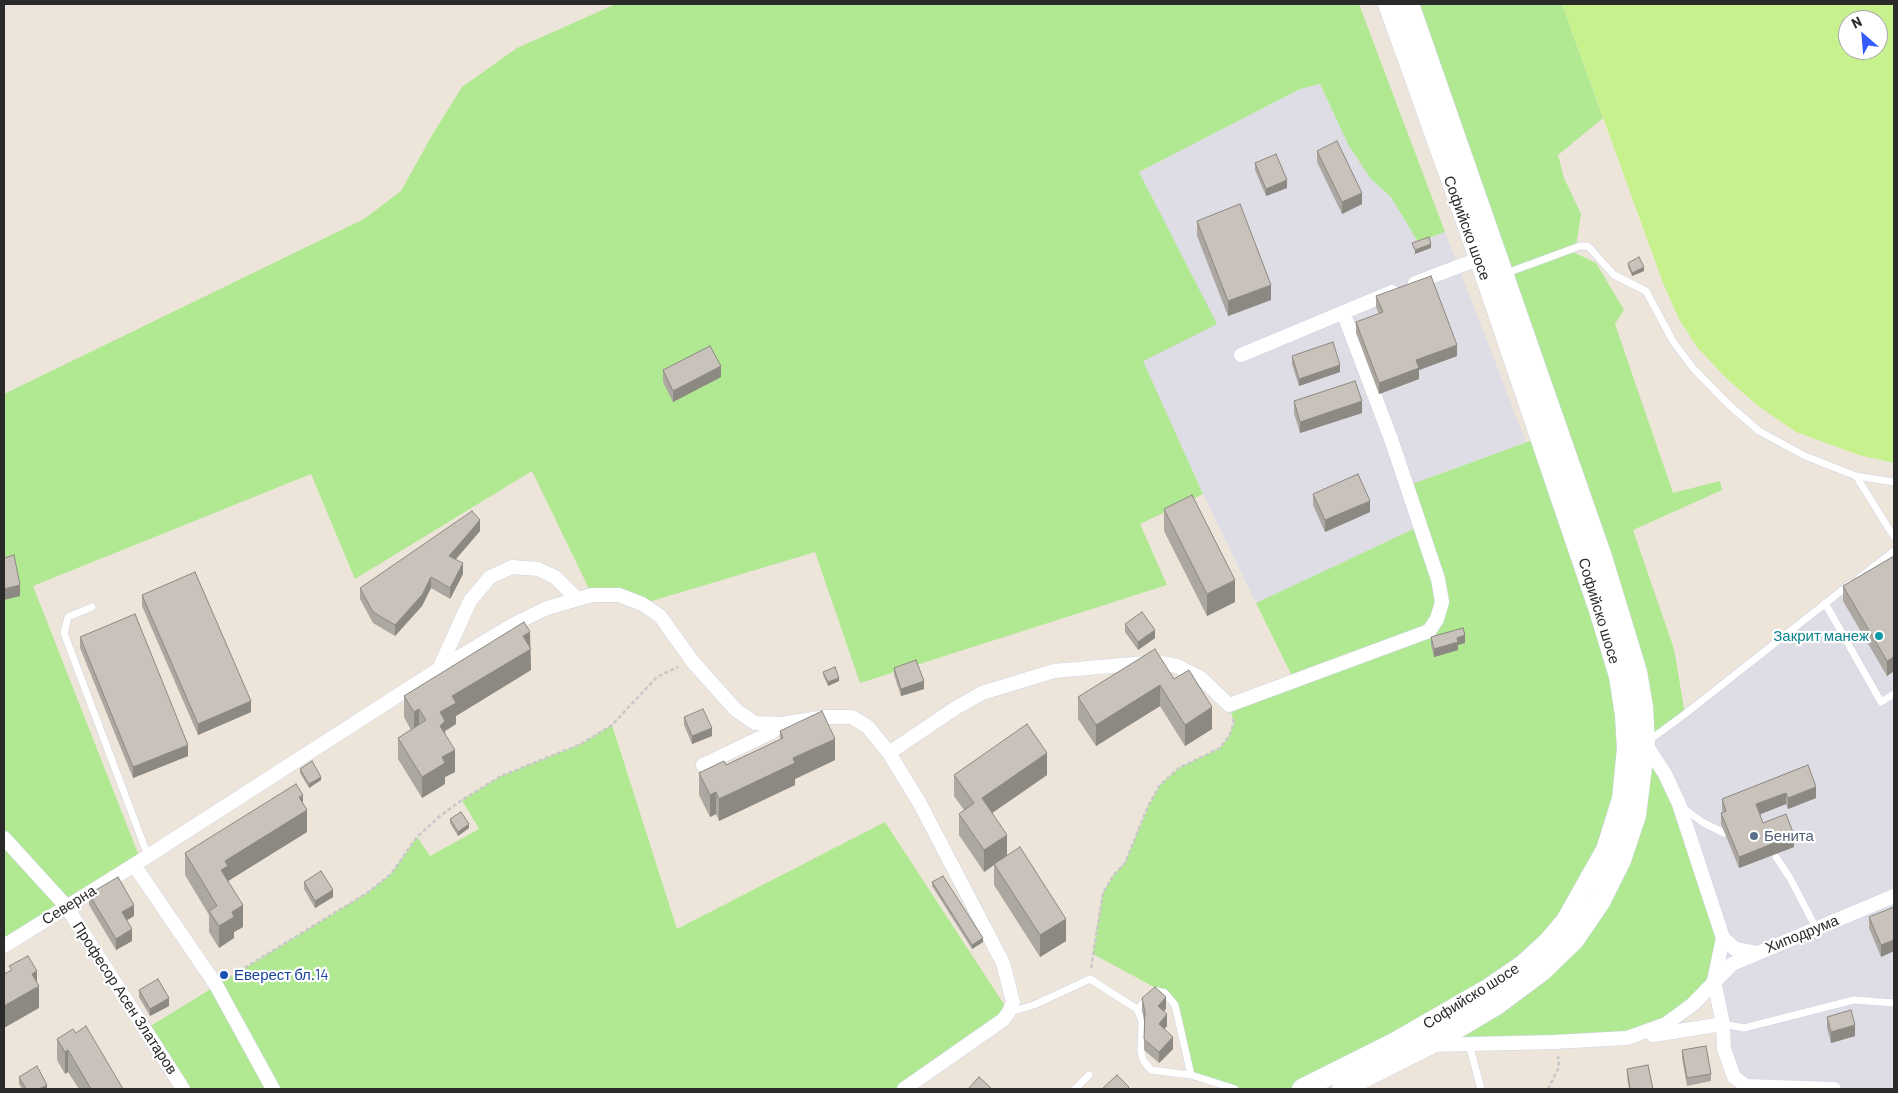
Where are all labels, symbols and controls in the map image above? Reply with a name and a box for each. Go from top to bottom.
north arrow [1838,10,1888,60]
text: N [1848,12,1864,32]
street label: Софийско шосе [1440,173,1494,283]
street label: Софийско шосе [1574,556,1624,666]
place label: Закрит манеж [1773,627,1869,645]
marker: Закрит манеж [1873,630,1885,642]
place label: Бенита [1764,827,1814,845]
marker: Бенита [1748,830,1760,842]
street label: Северна [39,881,99,929]
street label: Хиподрума [1763,911,1841,957]
street label: Професор Асен Златаров [69,918,181,1078]
street label: Софийско шосе [1420,959,1522,1033]
place label: Еверест бл.14 [234,966,329,984]
marker: Еверест бл.14 [218,969,230,981]

